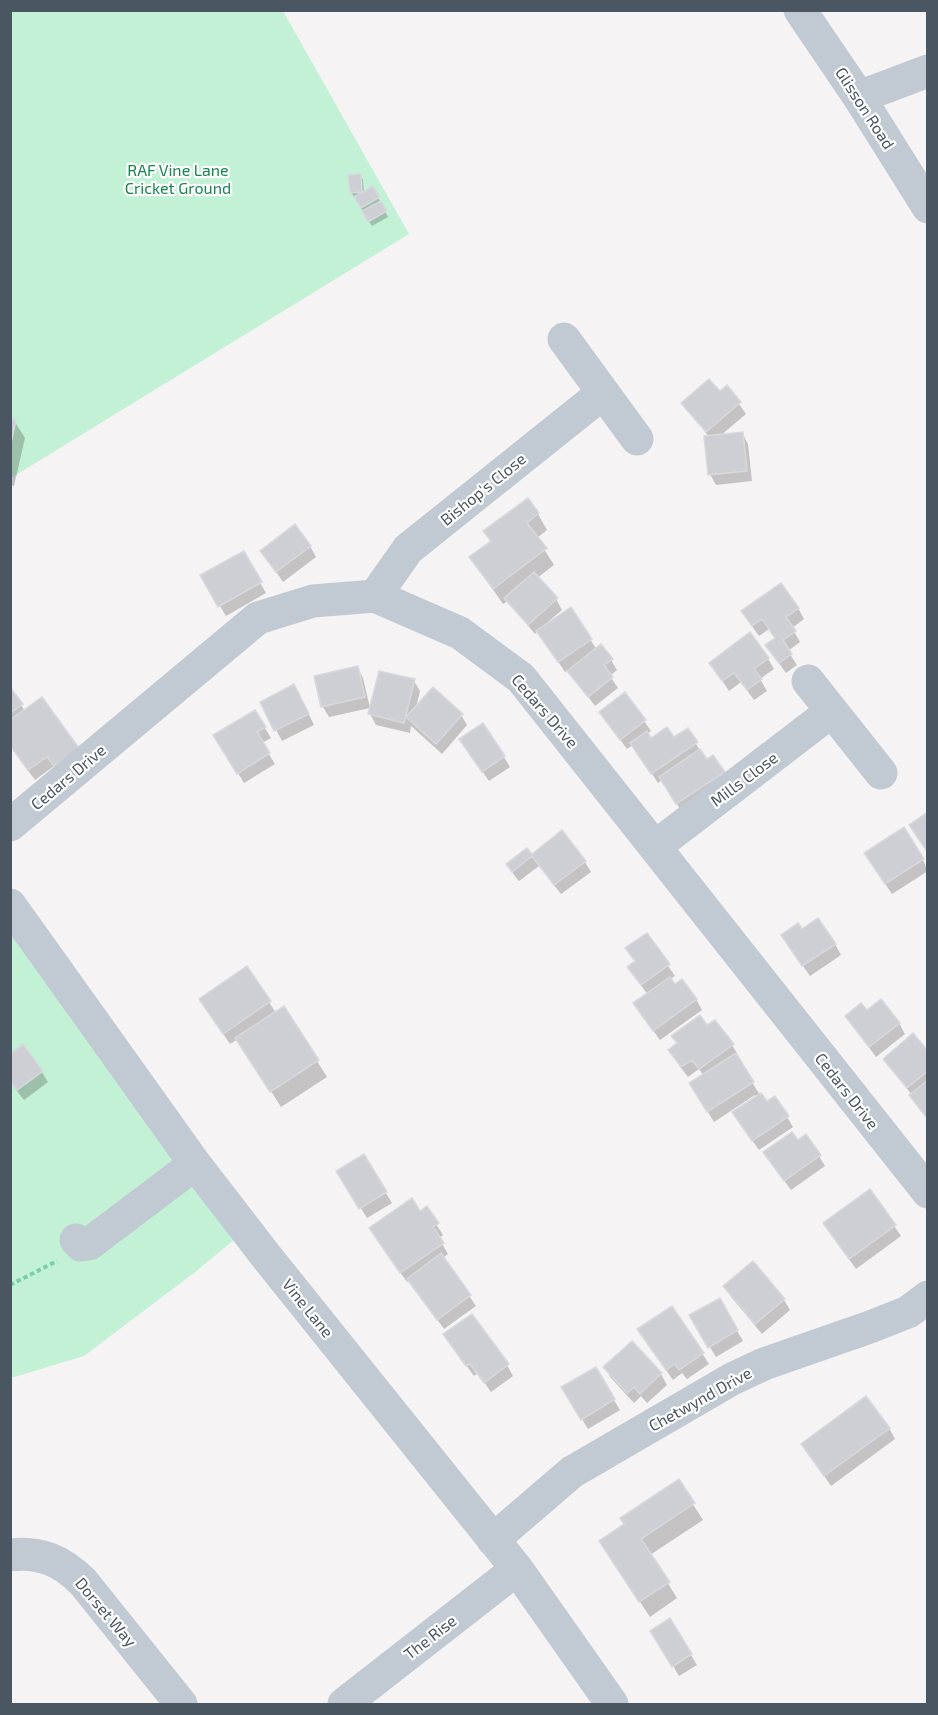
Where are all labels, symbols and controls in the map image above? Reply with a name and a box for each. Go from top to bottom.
street label: Glisson Road [832,63,899,152]
park label: RAF Vine Lane Cricket Ground [125,160,231,197]
street label: Bishop's Close [436,448,529,529]
street label: Cedars Drive [508,670,583,752]
street label: Cedars Drive [26,740,109,813]
street label: Mills Close [706,747,781,810]
street label: Cedars Drive [812,1049,883,1133]
street label: Vine Lane [279,1274,338,1341]
street label: Chetwynd Drive [645,1362,755,1435]
street label: Dorset Way [72,1573,141,1651]
street label: The Rise [400,1610,460,1663]

